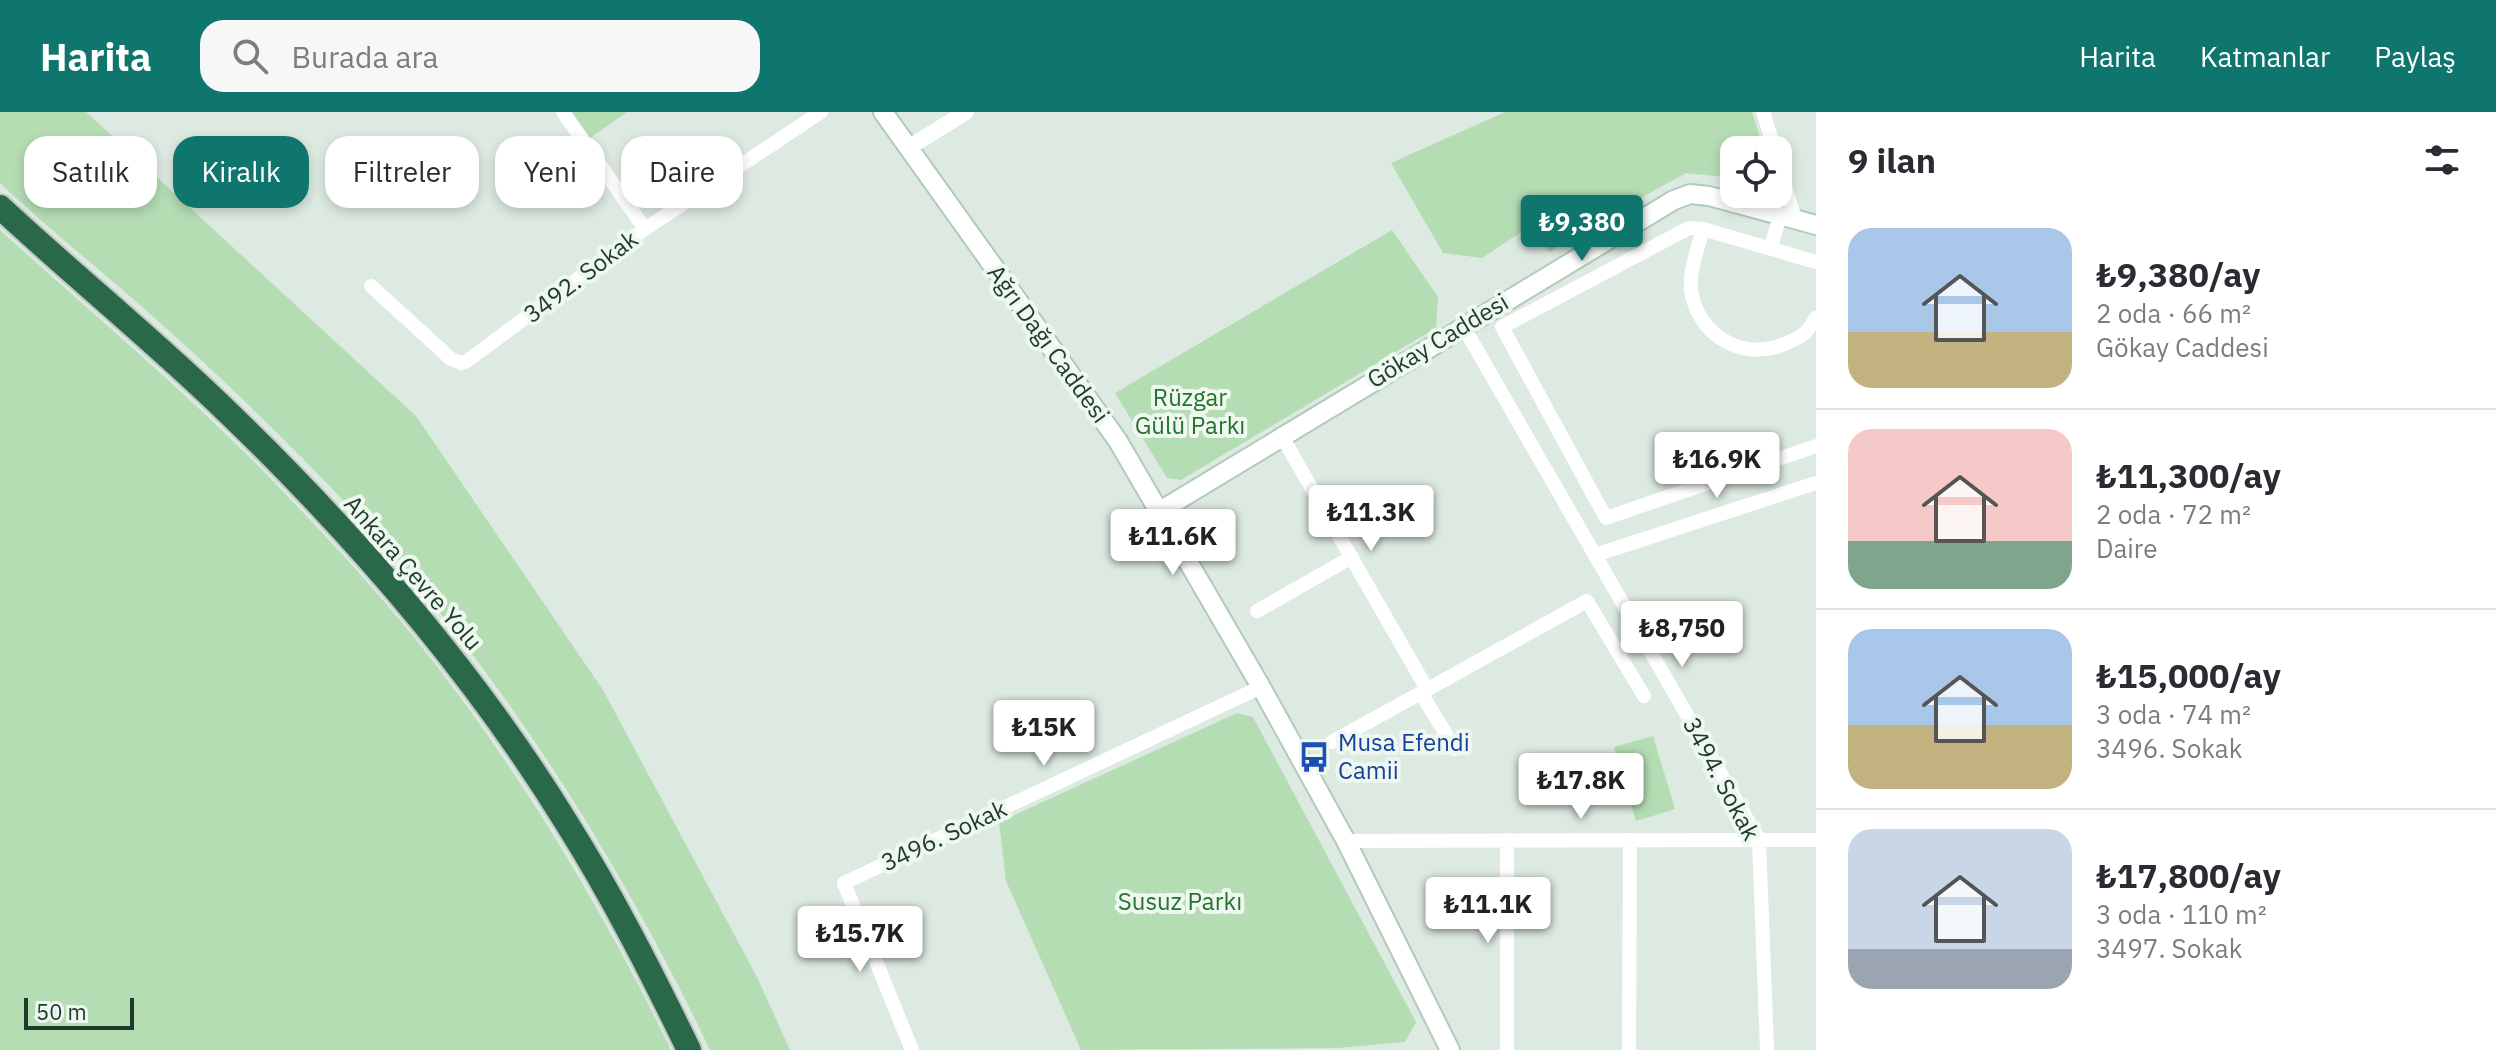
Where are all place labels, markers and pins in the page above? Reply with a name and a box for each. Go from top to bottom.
pin: ₺9,380 [1517,195,1647,263]
pin: ₺16.9K [1652,432,1782,500]
pin: ₺11.3K [1306,485,1436,553]
pin: ₺11.6K [1108,509,1238,577]
pin: ₺8,750 [1617,601,1747,669]
pin: ₺15K [997,700,1091,768]
place label: Musa Efendi Camii [1338,726,1470,786]
bus stop icon: Musa Efendi Camii [1297,740,1331,774]
pin: ₺17.8K [1516,753,1646,821]
pin: ₺11.1K [1423,877,1553,945]
pin: ₺15.7K [795,906,925,974]

